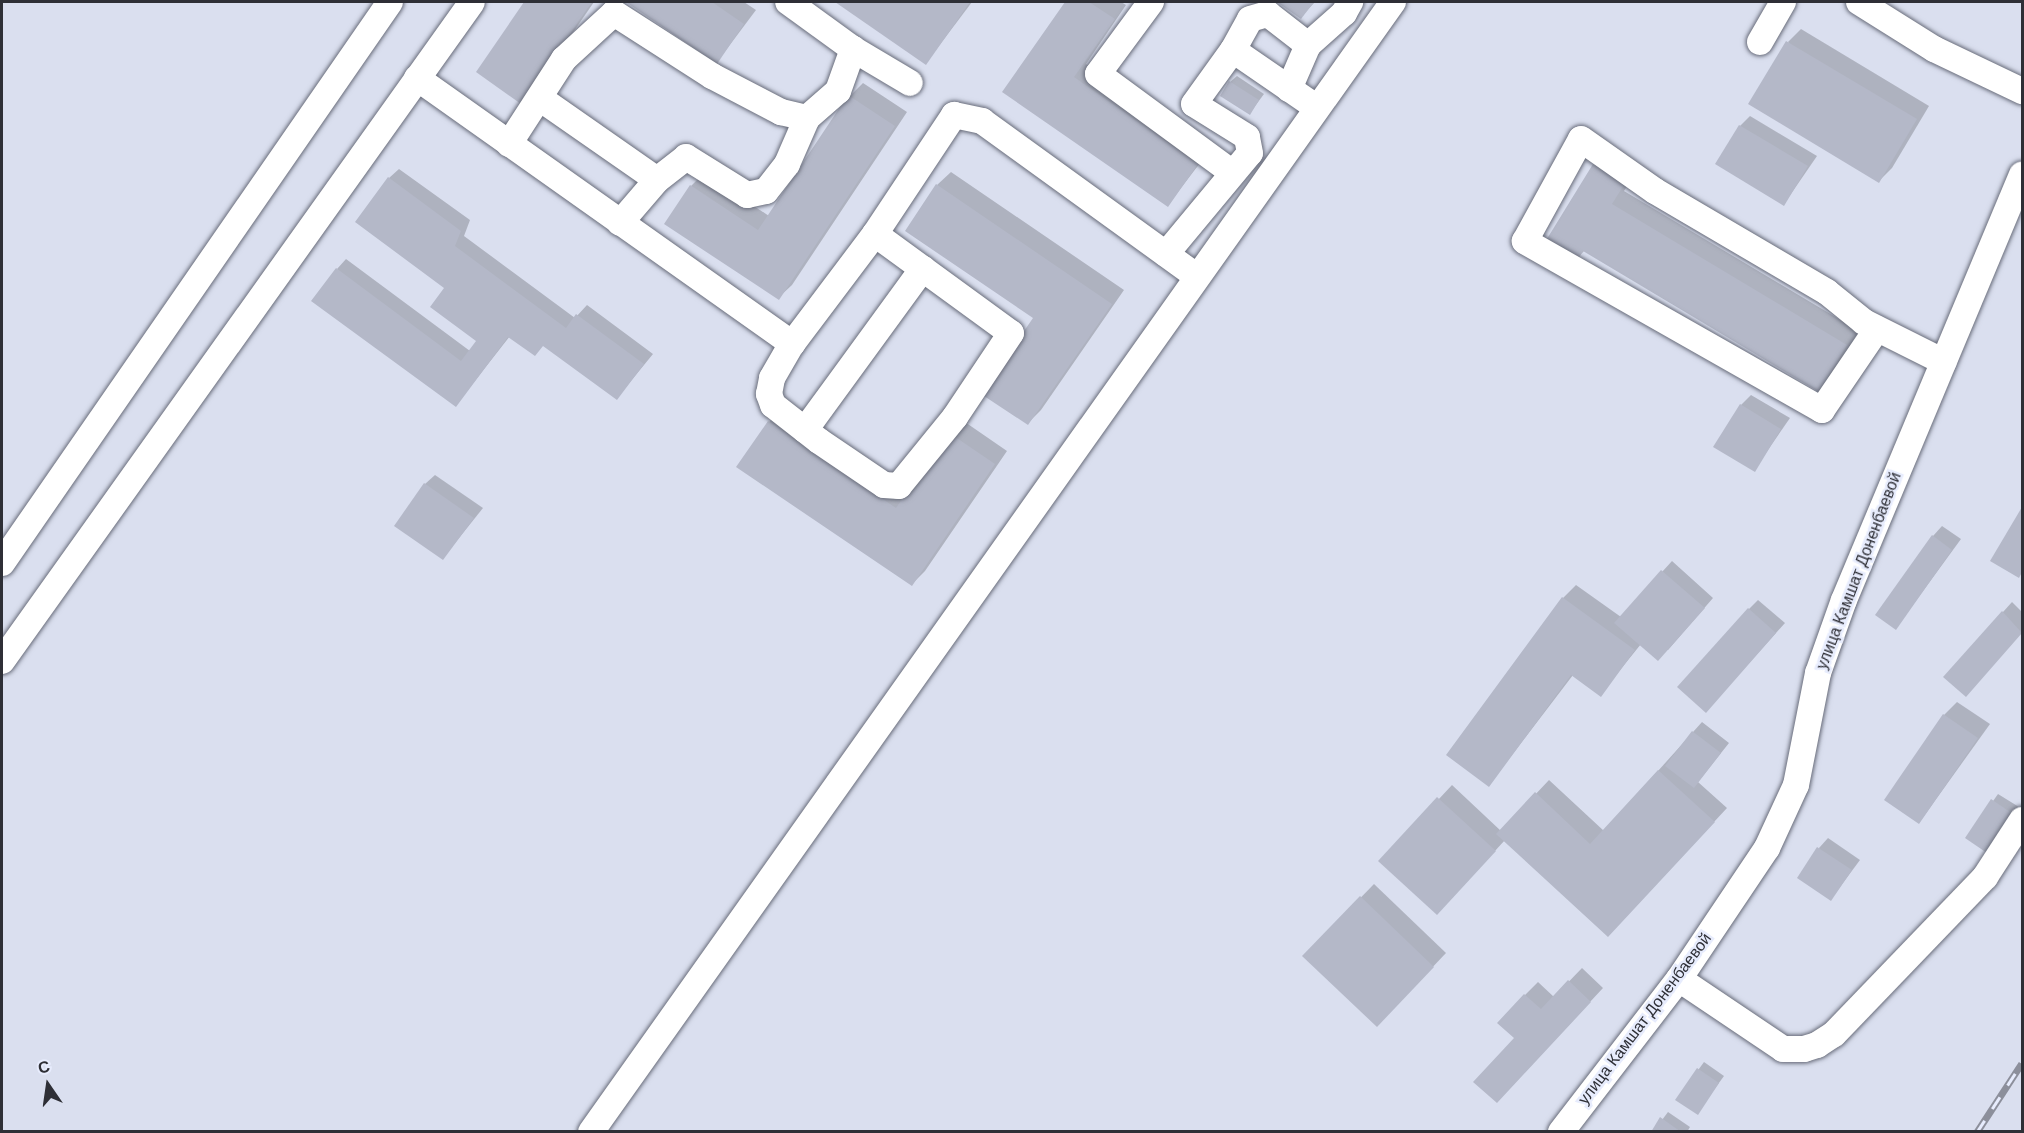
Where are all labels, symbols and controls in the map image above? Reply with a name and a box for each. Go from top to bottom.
street label: улица Камшат Доненбаевой [1812,470,1906,672]
street label: улица Камшат Доненбаевой [1574,930,1716,1108]
north arrow [18,1055,78,1115]
text: С [36,1055,52,1079]

